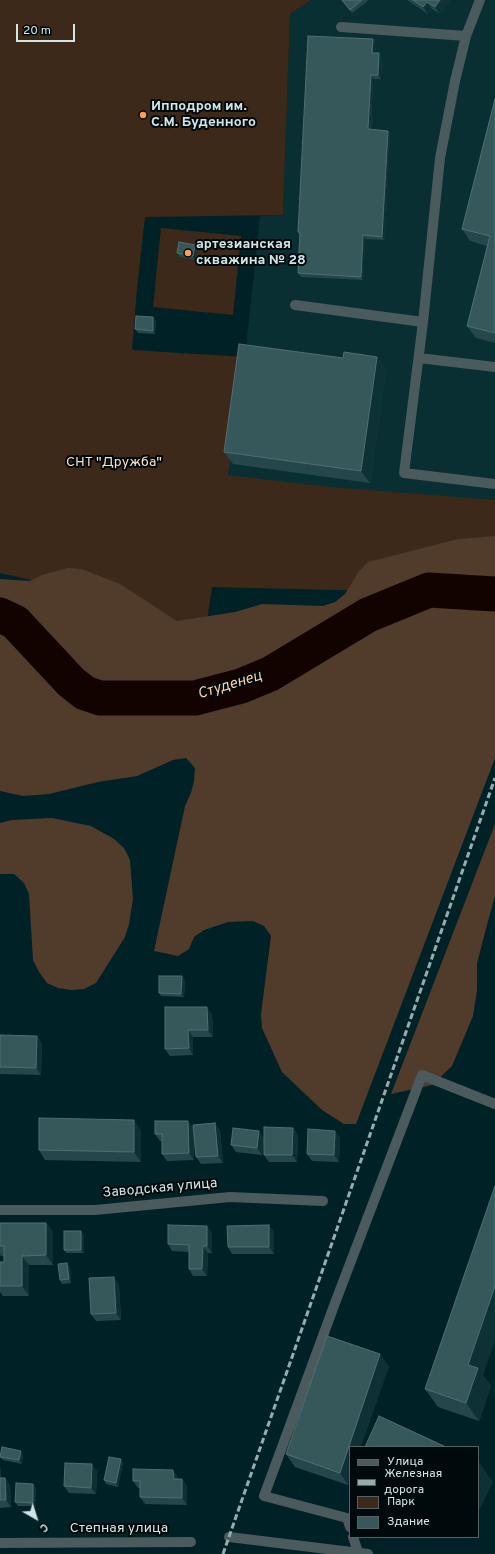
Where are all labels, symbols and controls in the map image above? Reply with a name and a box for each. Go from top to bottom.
scale bar [18,16,77,42]
text: 20 m [23,23,51,39]
place label: Ипподром им. С.М. Буденного [151,99,256,132]
marker: Ипподром им. С.М. Буденного [138,110,148,120]
place label: артезианская скважина № 28 [196,237,306,270]
marker: артезианская скважина № 28 [183,248,193,258]
park label: СНТ "Дружба" [66,455,162,471]
water label: Студенец [196,668,264,704]
street label: Заводская улица [102,1176,218,1202]
legend [349,1446,479,1538]
text: Улица [387,1454,423,1470]
text: Железная дорога [384,1466,442,1498]
text: Парк [387,1494,415,1510]
north arrow [16,1498,56,1538]
text: Здание [387,1514,430,1530]
text: С [36,1520,51,1535]
street label: Степная улица [70,1521,168,1537]

